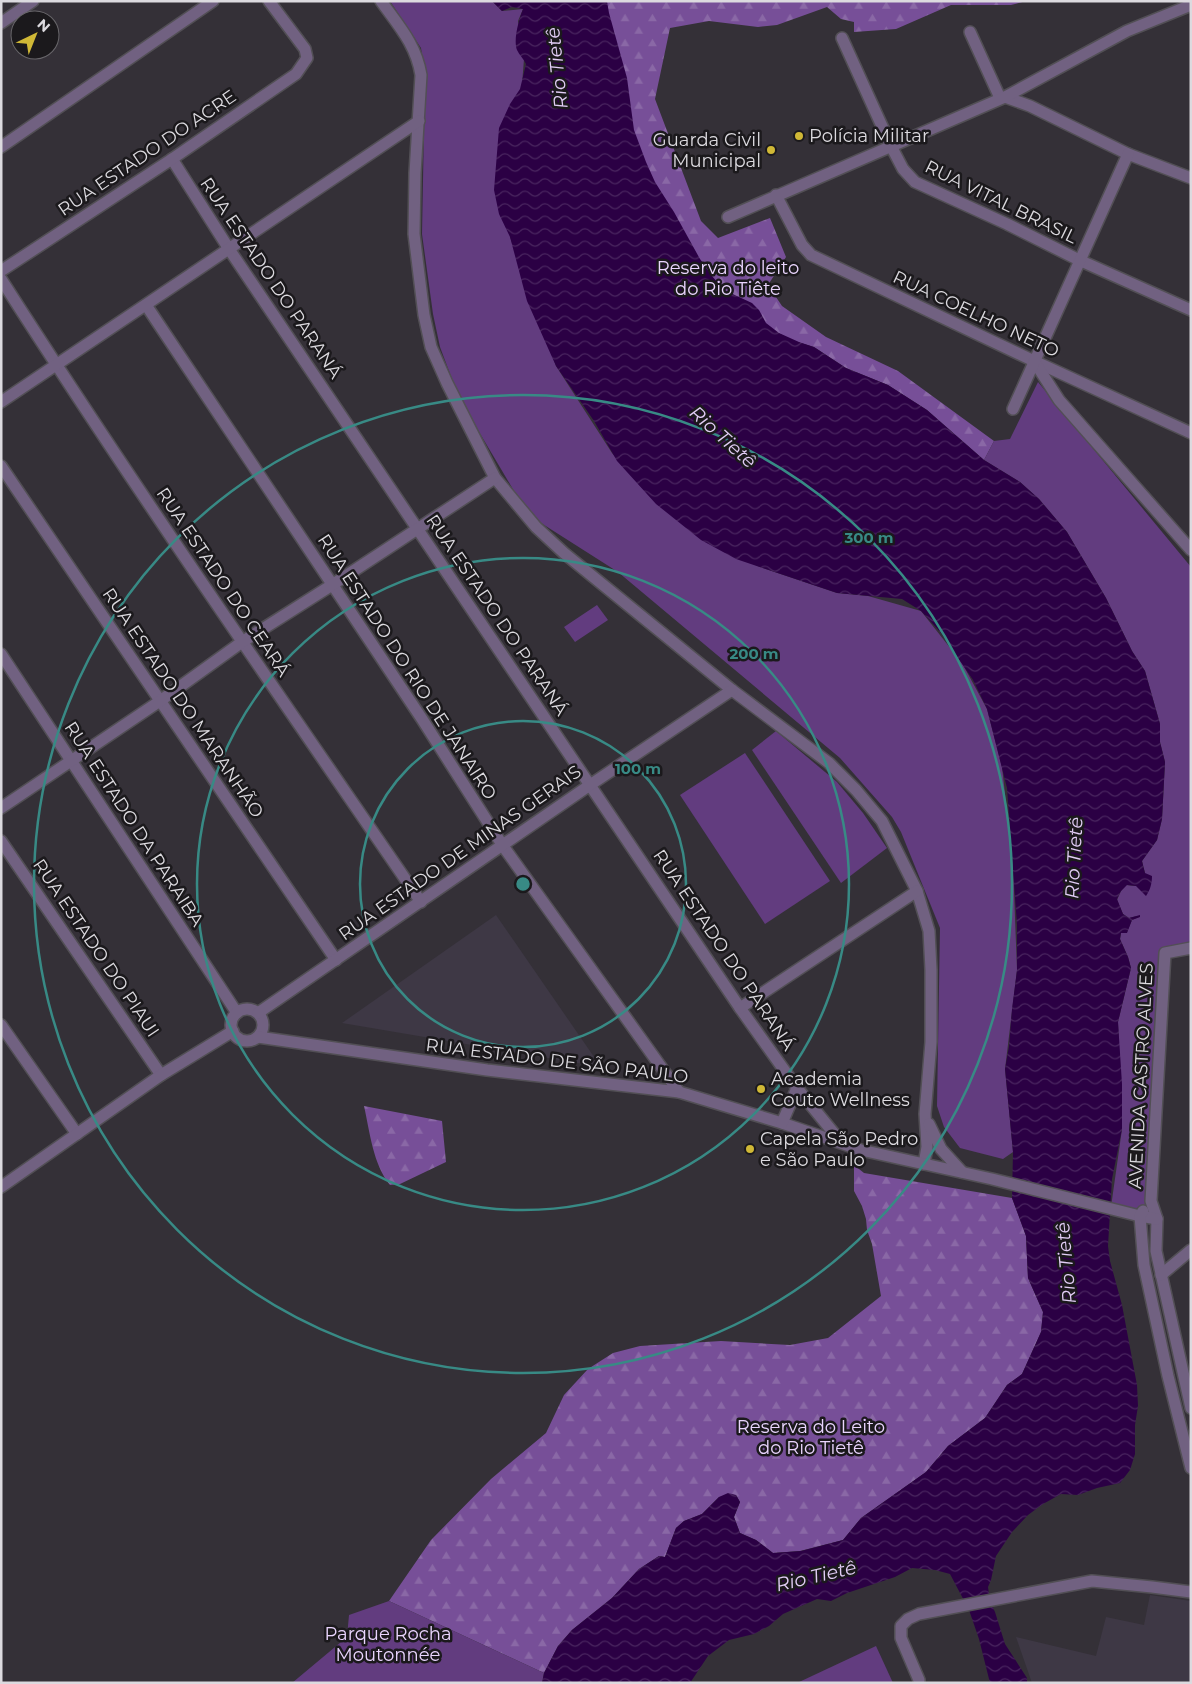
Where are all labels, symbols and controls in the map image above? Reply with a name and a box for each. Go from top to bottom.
north arrow [10,10,60,60]
text: N [34,15,54,36]
water label: Rio Tietê [541,26,573,110]
street label: RUA ESTADO DO ACRE [54,85,240,221]
place label: Polícia Militar [809,125,929,147]
place label: Guarda Civil Municipal [653,129,761,172]
marker: Polícia Militar [793,130,805,142]
marker: Guarda Civil Municipal [765,144,777,156]
street label: RUA VITAL BRASIL [921,156,1081,249]
street label: RUA ESTADO DO PARANÁ [195,173,347,383]
park label: Reserva do leito do Rio Tiête [657,257,799,300]
street label: RUA COELHO NETO [889,266,1063,362]
water label: Rio Tietê [685,401,761,473]
street label: RUA ESTADO DO CEARÁ [151,483,295,681]
street label: RUA ESTADO DO PARANÁ [421,510,573,720]
text: 300 m [843,528,894,547]
street label: RUA ESTADO DO RIO DE JANAIRO [313,530,501,804]
street label: RUA ESTADO DO MARANHÃO [98,584,268,822]
text: 200 m [729,644,779,663]
street label: RUA ESTADO DA PARAIBA [59,717,209,931]
text: 100 m [615,759,661,778]
street label: RUA ESTADO DE MINAS GERAIS [335,761,585,945]
water label: Rio Tietê [1060,816,1088,900]
street label: RUA ESTADO DO PARANÁ [648,845,800,1055]
street label: RUA ESTADO DO PIAUI [28,855,164,1041]
centre of rings [514,875,532,893]
street label: AVENIDA CASTRO ALVES [1124,962,1158,1190]
street label: RUA ESTADO DE SÃO PAULO [424,1034,690,1088]
place label: Academia Couto Wellness [771,1068,910,1111]
marker: Academia Couto Wellness [755,1083,767,1095]
place label: Capela São Pedro e São Paulo [760,1128,918,1171]
marker: Capela São Pedro e São Paulo [744,1143,756,1155]
water label: Rio Tietê [1051,1221,1081,1305]
park label: Reserva do Leito do Rio Tietê [737,1416,885,1459]
water label: Rio Tietê [773,1556,859,1596]
park label: Parque Rocha Moutonnée [324,1623,452,1666]

